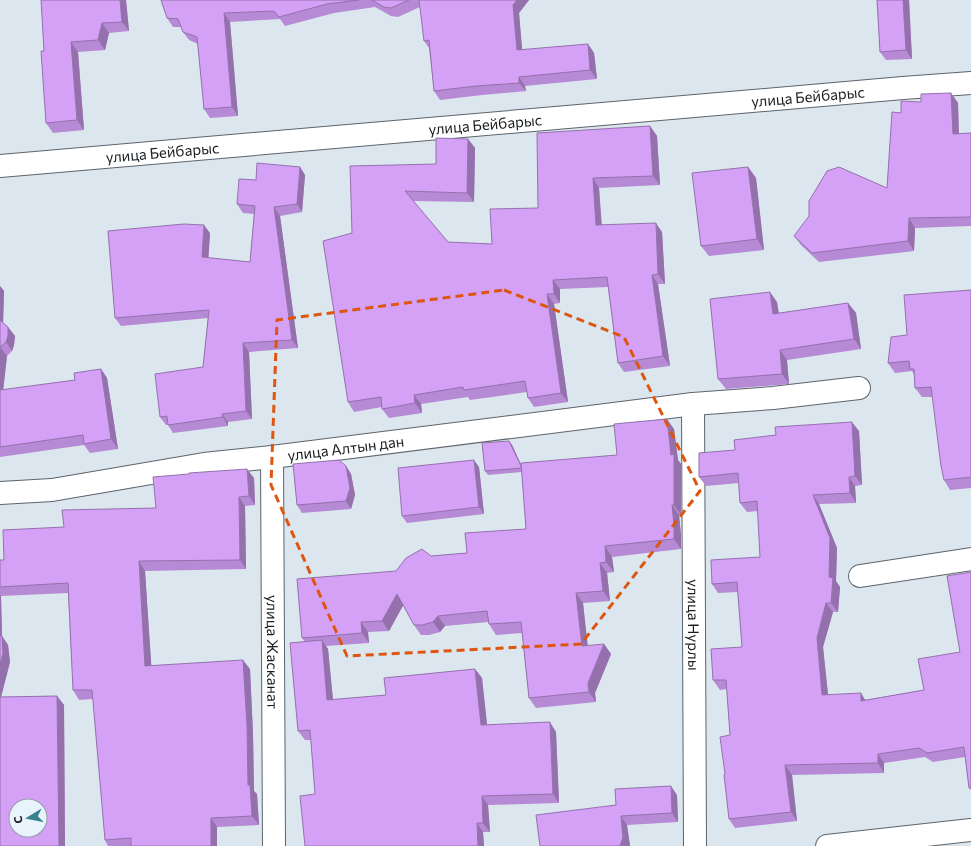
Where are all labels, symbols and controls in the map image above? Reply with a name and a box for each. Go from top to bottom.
street label: улица Бейбарыс [750,82,865,110]
street label: улица Бейбарыс [428,110,543,138]
street label: улица Бейбарыс [105,138,220,166]
street label: улица Алтын дан [286,431,405,464]
street label: улица Нурлы [685,579,703,671]
street label: улица Жасканат [264,595,282,709]
north arrow [8,798,48,838]
text: С [11,815,25,825]

